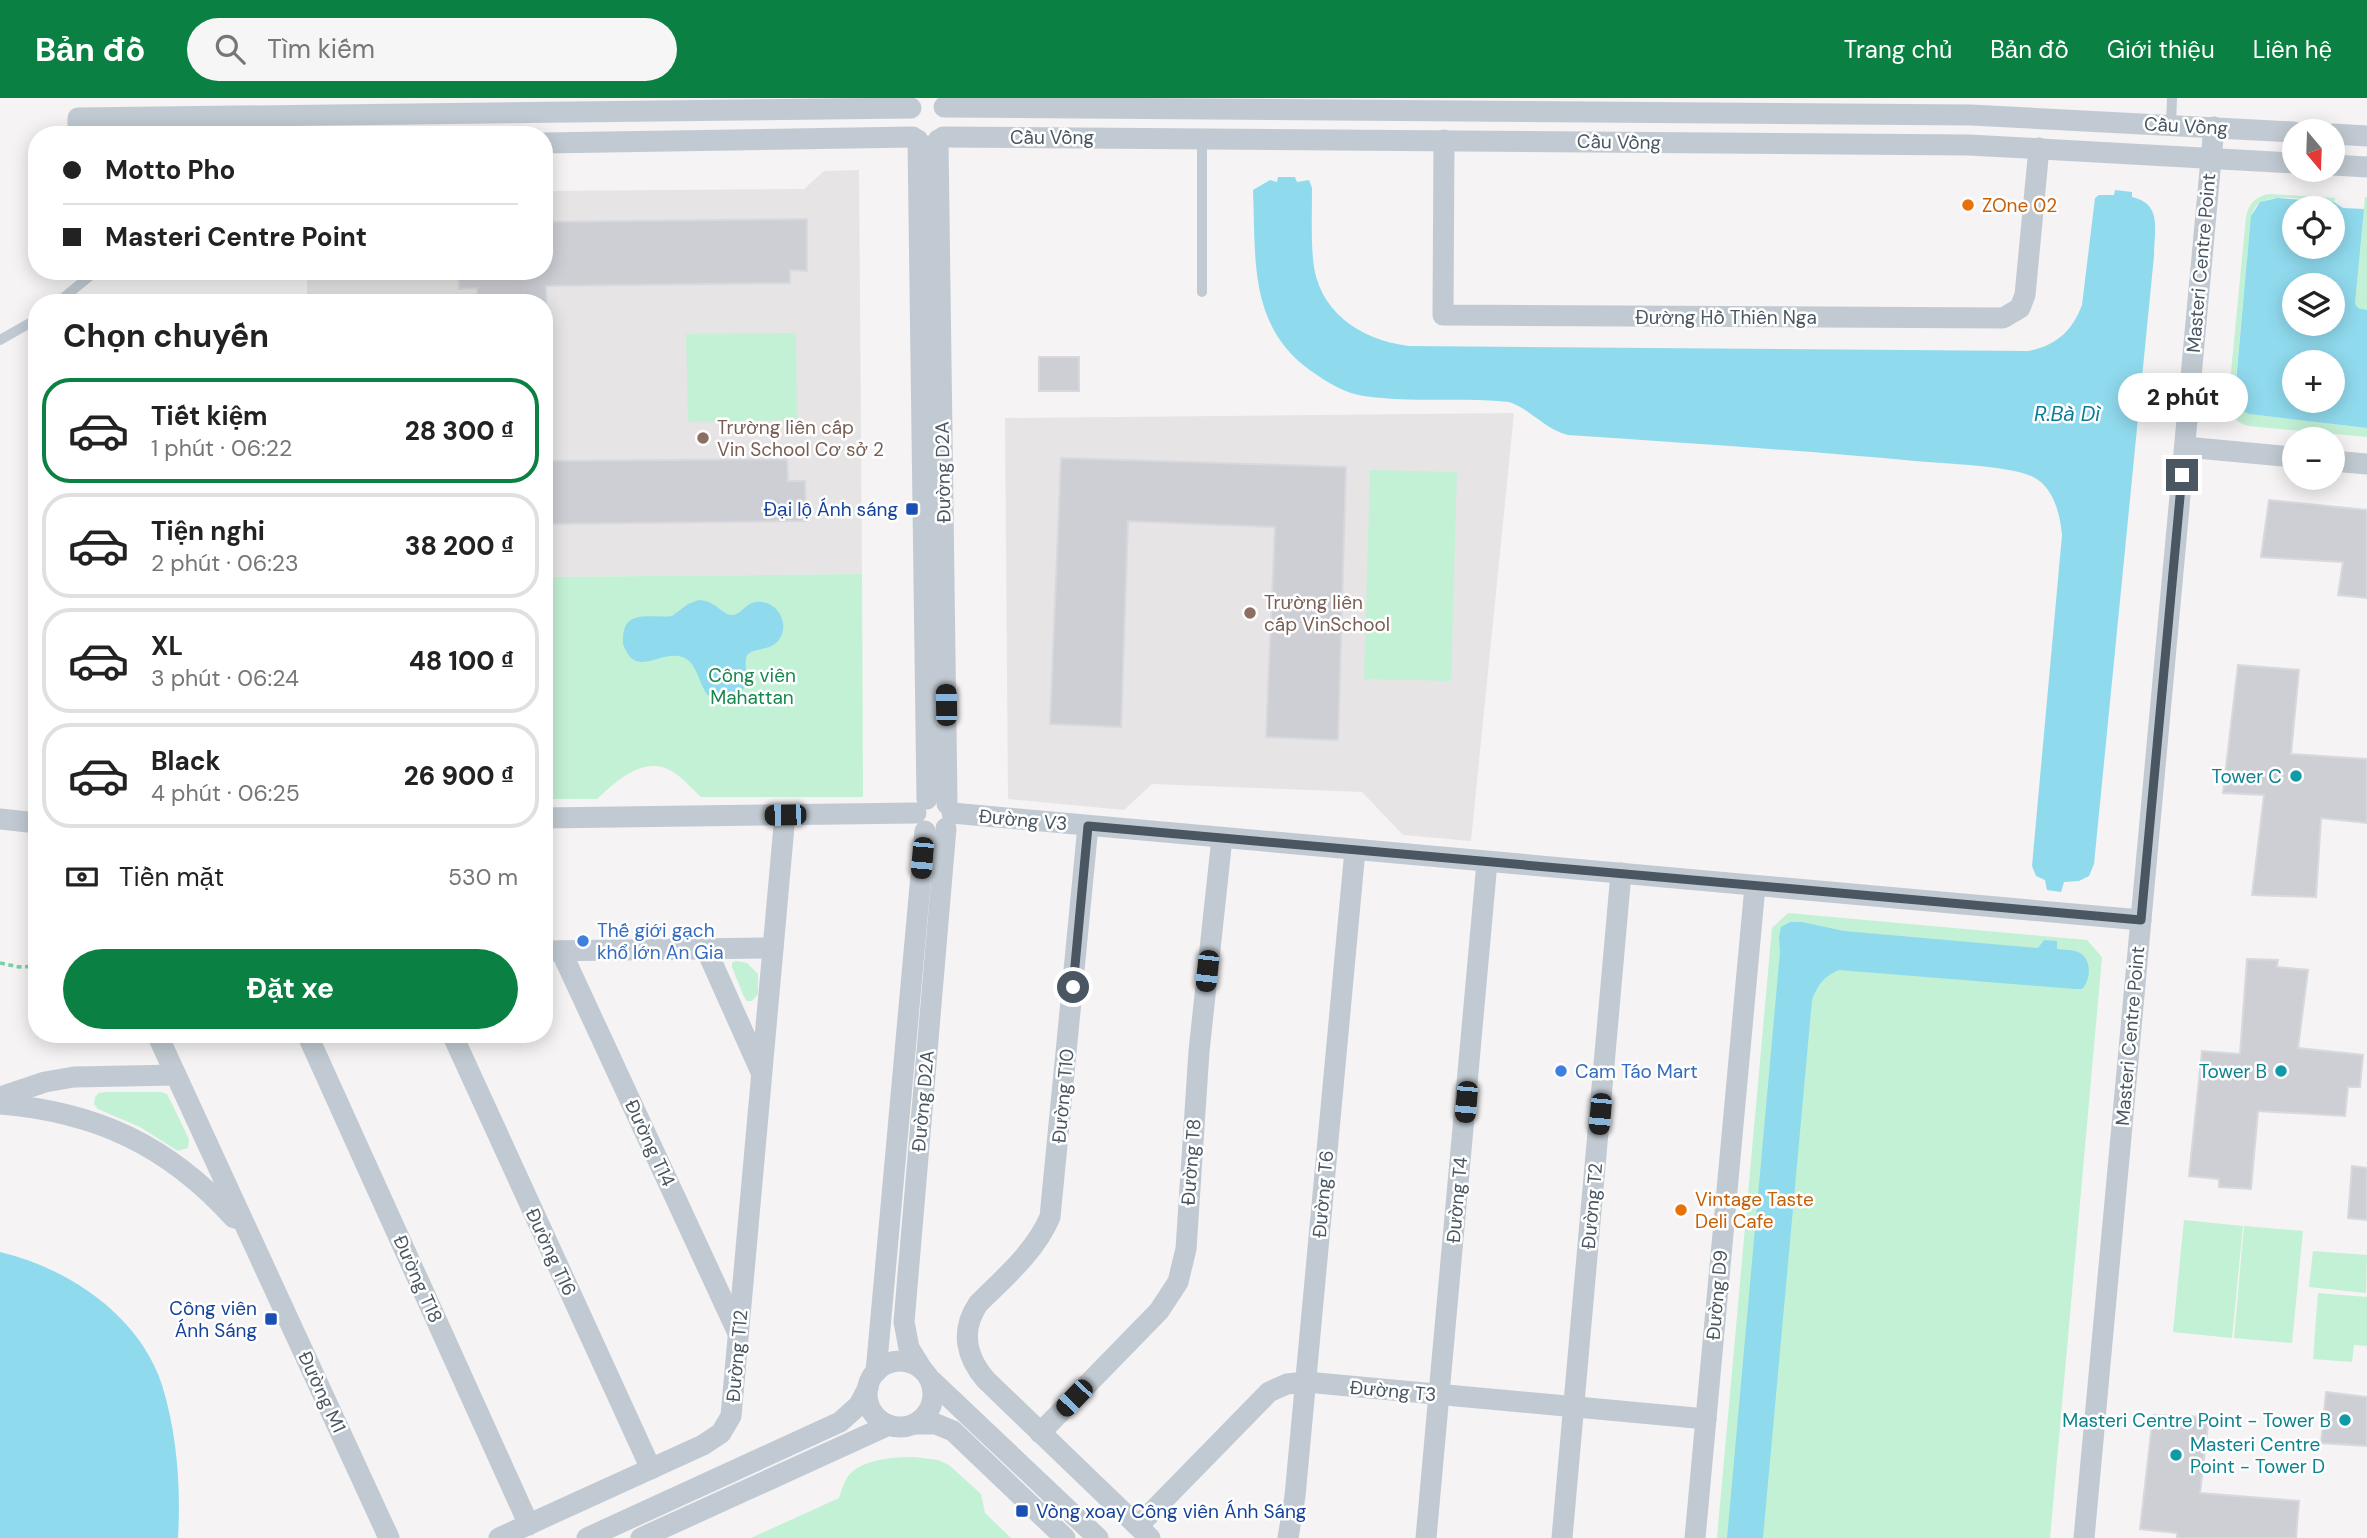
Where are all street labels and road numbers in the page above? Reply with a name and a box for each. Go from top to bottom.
street label: Cầu Vồng [2143,111,2229,141]
street label: Cầu Vồng [1010,125,1094,150]
street label: Cầu Vồng [1577,129,1662,155]
street label: Masteri Centre Point [2181,172,2221,354]
street label: Đường Hồ Thiên Nga [1635,305,1817,330]
street label: Đường D2A [930,421,956,523]
street label: Đường V3 [978,804,1068,836]
street label: Masteri Centre Point [2110,945,2150,1127]
street label: Đường T10 [1046,1048,1080,1144]
street label: Đường D2A [906,1049,940,1153]
street label: Đường T14 [619,1095,681,1191]
street label: Đường T8 [1176,1118,1206,1206]
street label: Đường T6 [1307,1149,1339,1239]
street label: Đường T4 [1441,1156,1473,1244]
street label: Đường T2 [1576,1162,1608,1250]
street label: Đường T16 [520,1204,582,1300]
street label: Đường T18 [388,1231,448,1327]
street label: Đường D9 [1701,1249,1733,1341]
street label: Đường T12 [721,1309,753,1403]
street label: Đường M1 [292,1347,352,1437]
street label: Đường T3 [1349,1375,1437,1407]

